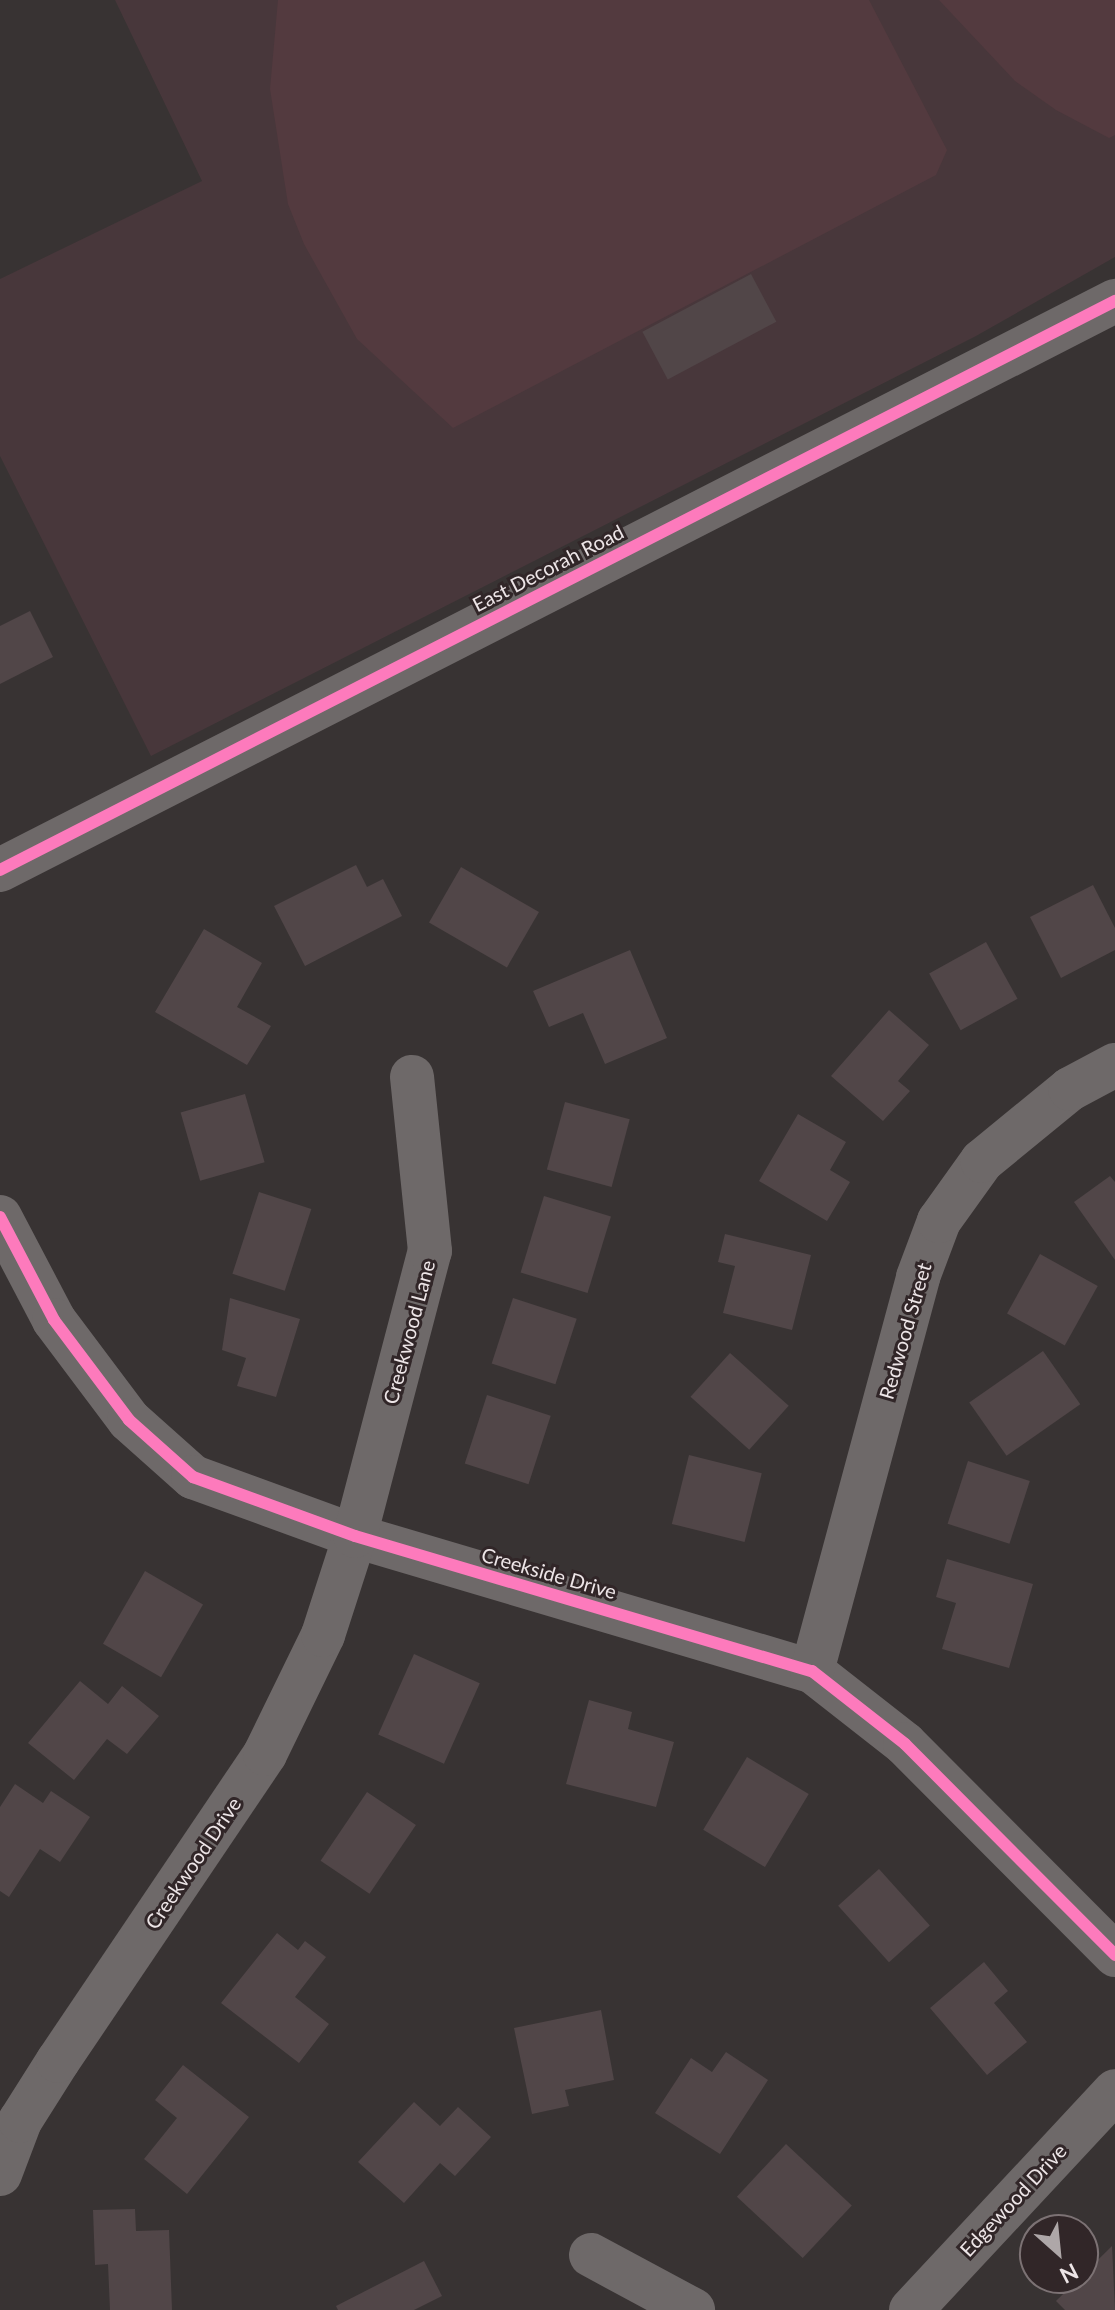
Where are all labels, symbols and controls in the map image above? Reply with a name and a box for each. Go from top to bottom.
street label: East Decorah Road [468,520,628,616]
street label: Creekwood Lane [378,1257,440,1407]
street label: Redwood Street [874,1260,936,1402]
street label: Creekside Drive [479,1542,619,1604]
street label: Creekwood Drive [140,1793,246,1933]
street label: Edgewood Drive [955,2139,1071,2261]
north arrow [1019,2214,1099,2294]
text: N [1056,2258,1083,2290]

